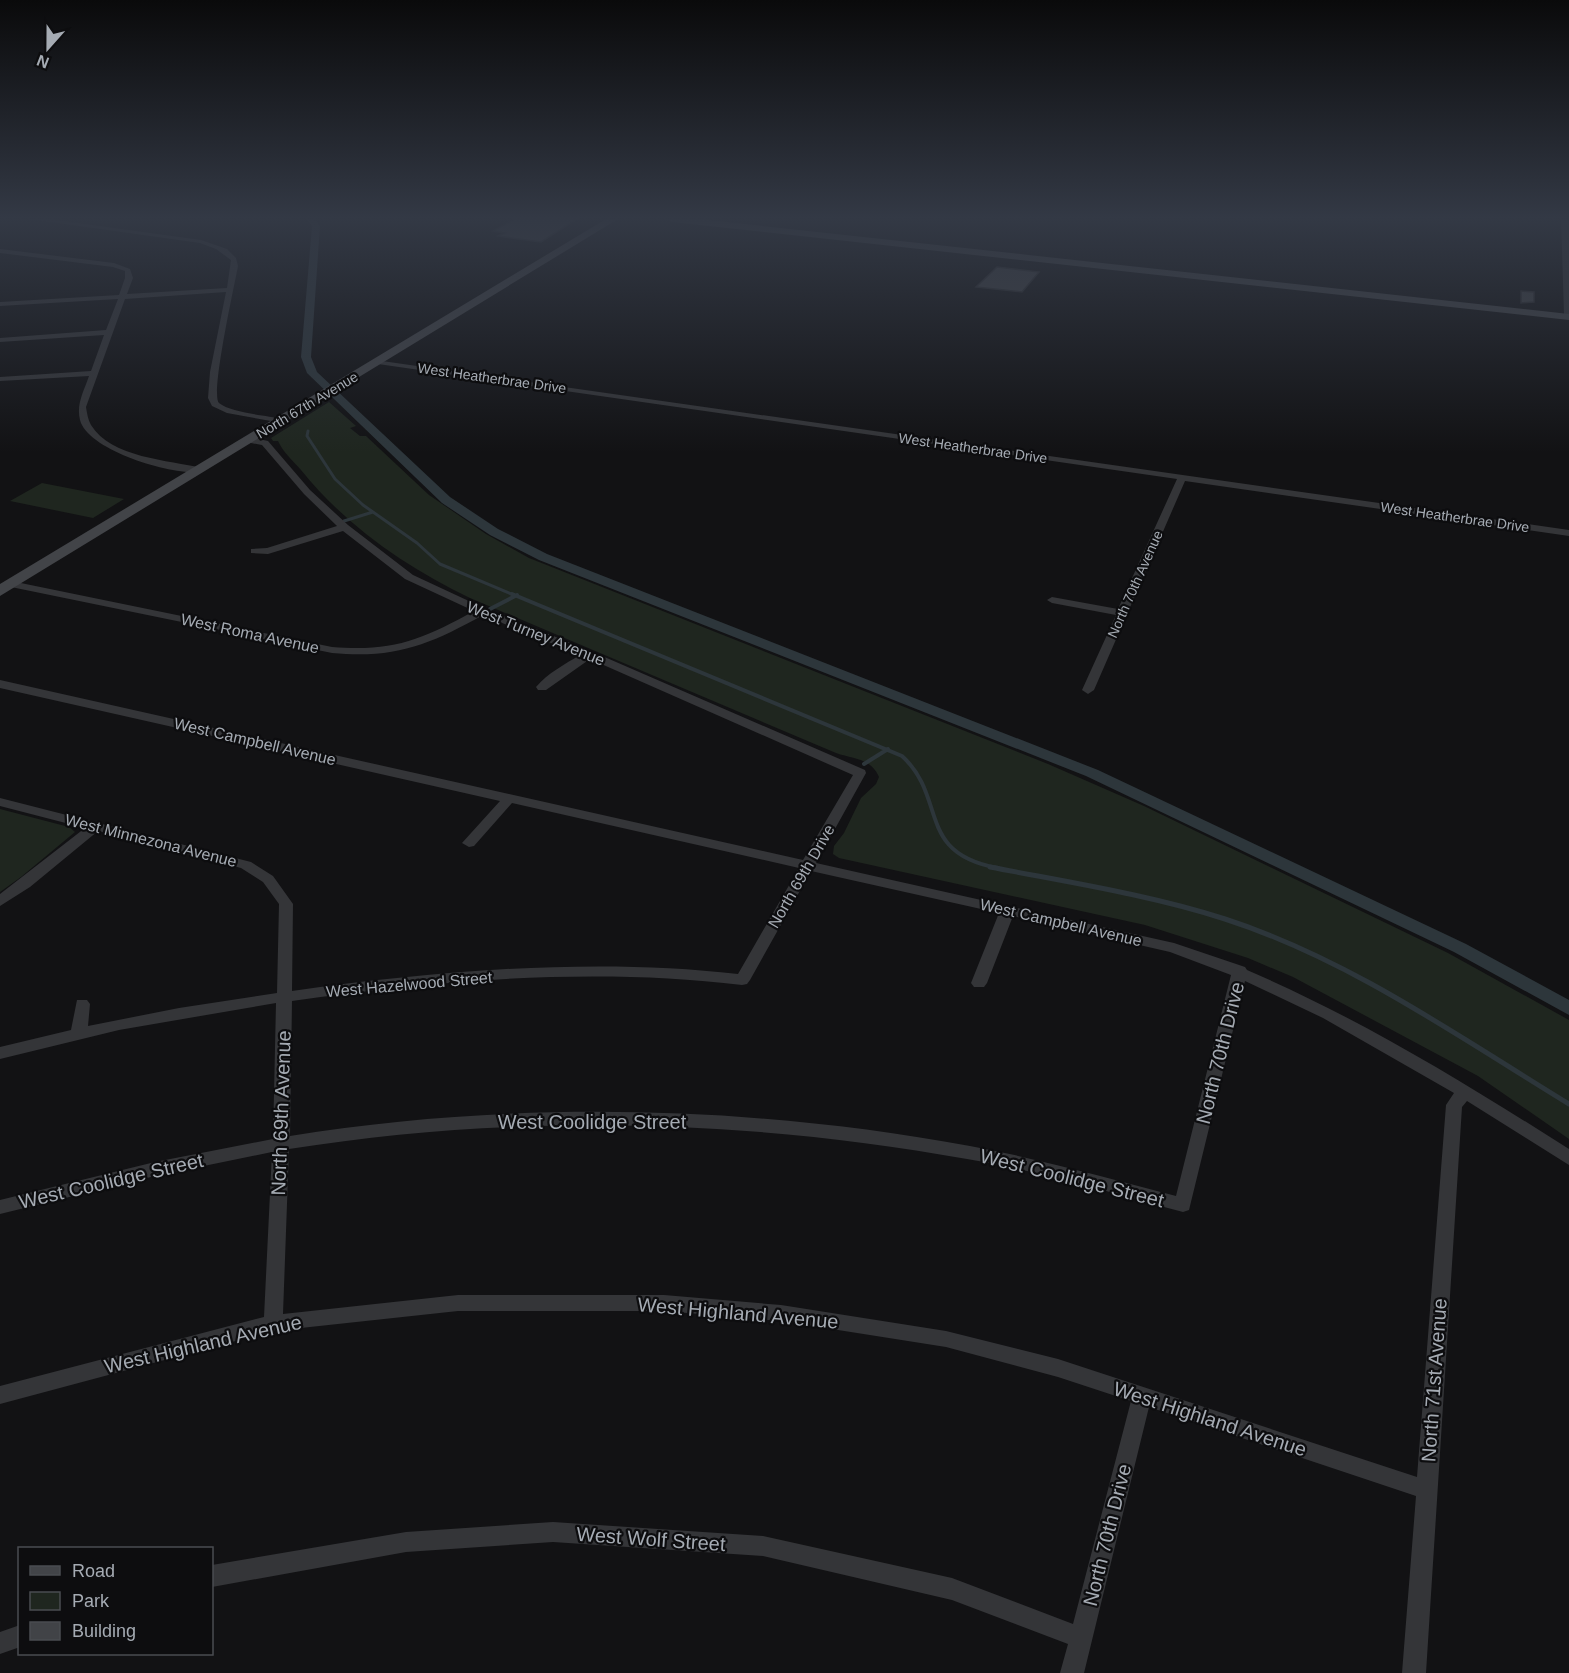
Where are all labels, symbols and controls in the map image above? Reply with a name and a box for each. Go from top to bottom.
north arrow [18,18,78,78]
text: N [34,52,51,72]
street label: West Heatherbrae Drive [417,360,568,396]
street label: North 67th Avenue [253,368,361,442]
street label: West Heatherbrae Drive [898,430,1049,466]
street label: West Heatherbrae Drive [1380,499,1531,535]
street label: North 70th Avenue [1104,528,1166,640]
street label: West Turney Avenue [464,598,607,669]
street label: West Roma Avenue [179,611,321,656]
street label: West Campbell Avenue [172,715,338,768]
street label: West Minnezona Avenue [63,811,239,870]
street label: North 69th Drive [765,821,838,931]
street label: West Campbell Avenue [978,896,1144,949]
street label: West Hazelwood Street [325,969,493,1000]
street label: North 70th Drive [1192,980,1248,1126]
street label: North 69th Avenue [267,1030,295,1196]
street label: West Coolidge Street [498,1111,687,1133]
street label: West Coolidge Street [978,1145,1167,1212]
street label: West Coolidge Street [17,1149,206,1213]
street label: West Highland Avenue [637,1293,839,1333]
street label: North 71st Avenue [1417,1297,1451,1463]
street label: West Highland Avenue [102,1311,304,1377]
street label: West Highland Avenue [1111,1377,1309,1461]
street label: North 70th Drive [1079,1462,1135,1608]
street label: West Wolf Street [576,1523,727,1555]
legend [18,1547,213,1655]
text: Road [72,1561,115,1581]
text: Park [72,1591,110,1611]
text: Building [72,1621,136,1641]

